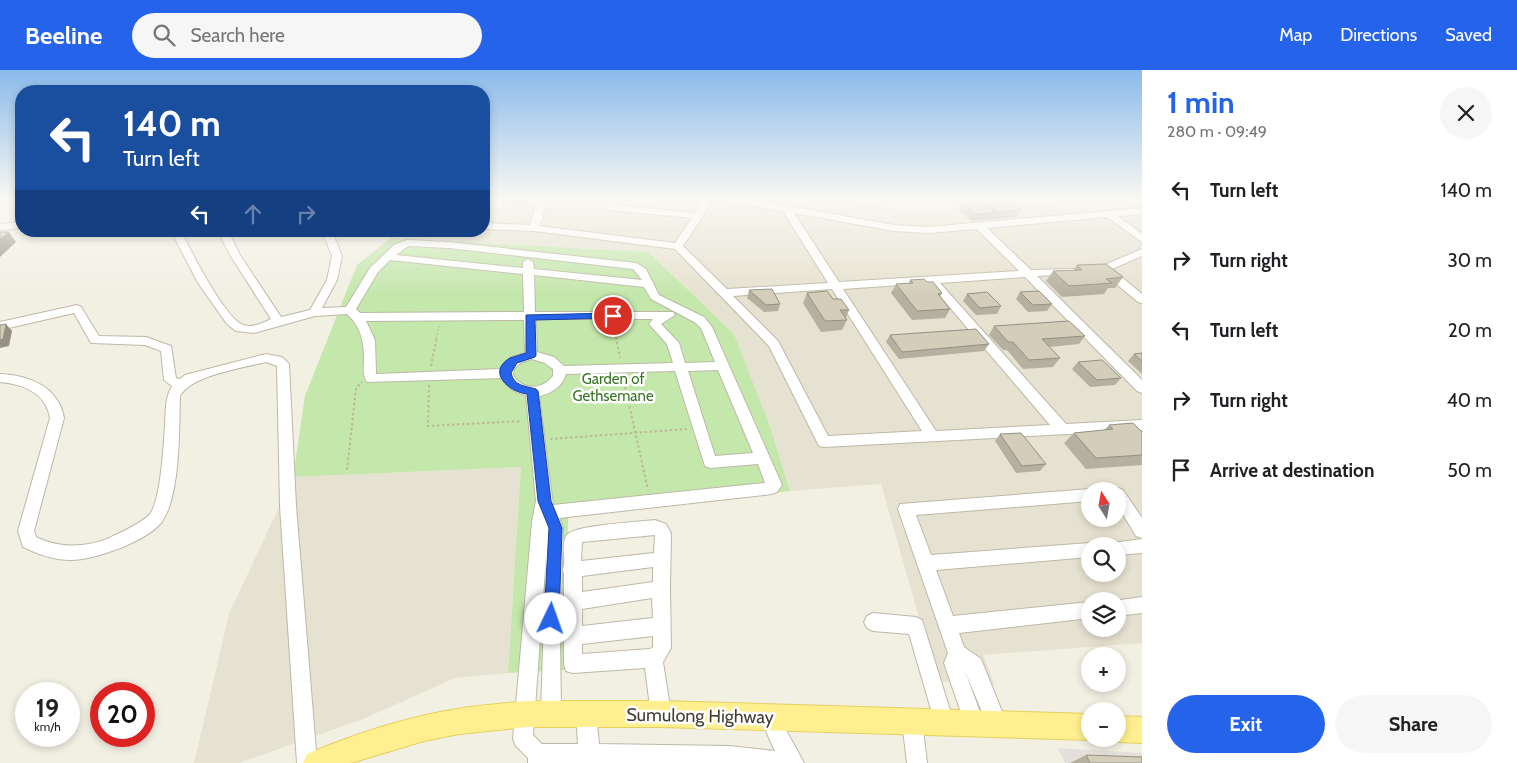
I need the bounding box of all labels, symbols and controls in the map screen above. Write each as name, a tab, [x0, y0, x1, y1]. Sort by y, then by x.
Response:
search box	[132, 13, 482, 58]
text: Beeline	[25, 21, 102, 50]
icon: search	[150, 21, 178, 49]
text: Search here	[190, 24, 285, 47]
text: Map	[1279, 24, 1312, 46]
text: Directions	[1340, 24, 1417, 46]
text: Saved	[1445, 24, 1492, 46]
text: 1 min	[1167, 84, 1235, 121]
button: close	[1440, 87, 1492, 139]
text: 140 m	[123, 102, 221, 145]
icon: left	[40, 105, 105, 170]
text: 280 m · 09:49	[1167, 122, 1267, 141]
text: Turn left	[123, 145, 200, 172]
icon: left	[1167, 176, 1195, 204]
text: Turn left	[1210, 179, 1278, 202]
text: 140 m	[1441, 179, 1492, 202]
icon: left	[186, 200, 214, 228]
icon: ahead	[239, 200, 267, 228]
icon: right	[292, 200, 320, 228]
icon: right	[1167, 246, 1195, 274]
text: Turn right	[1210, 249, 1288, 272]
text: 30 m	[1448, 249, 1492, 272]
pin	[592, 295, 634, 337]
icon: arrive	[599, 302, 627, 330]
icon: left	[1167, 316, 1195, 344]
text: Turn left	[1210, 319, 1278, 342]
text: 20 m	[1448, 319, 1492, 342]
park label: Garden of Gethsemane	[572, 370, 654, 405]
icon: right	[1167, 386, 1195, 414]
text: Turn right	[1210, 389, 1288, 412]
text: 40 m	[1447, 389, 1492, 412]
icon: arrive	[1167, 456, 1195, 484]
text: Arrive at destination	[1210, 459, 1374, 482]
text: 50 m	[1448, 459, 1492, 482]
north arrow	[1081, 482, 1126, 528]
map controls	[1081, 482, 1126, 747]
button: search	[1081, 537, 1126, 582]
position arrow	[524, 592, 576, 644]
button: layers	[1081, 592, 1126, 637]
button: +	[1081, 647, 1126, 692]
speed limit sign: 20	[90, 682, 155, 747]
text: 19	[36, 693, 59, 723]
button: Exit	[1167, 695, 1325, 753]
button: Share	[1335, 695, 1492, 753]
button: −	[1081, 702, 1126, 747]
street label: Sumulong Highway	[626, 704, 774, 728]
text: km/h	[34, 719, 61, 734]

